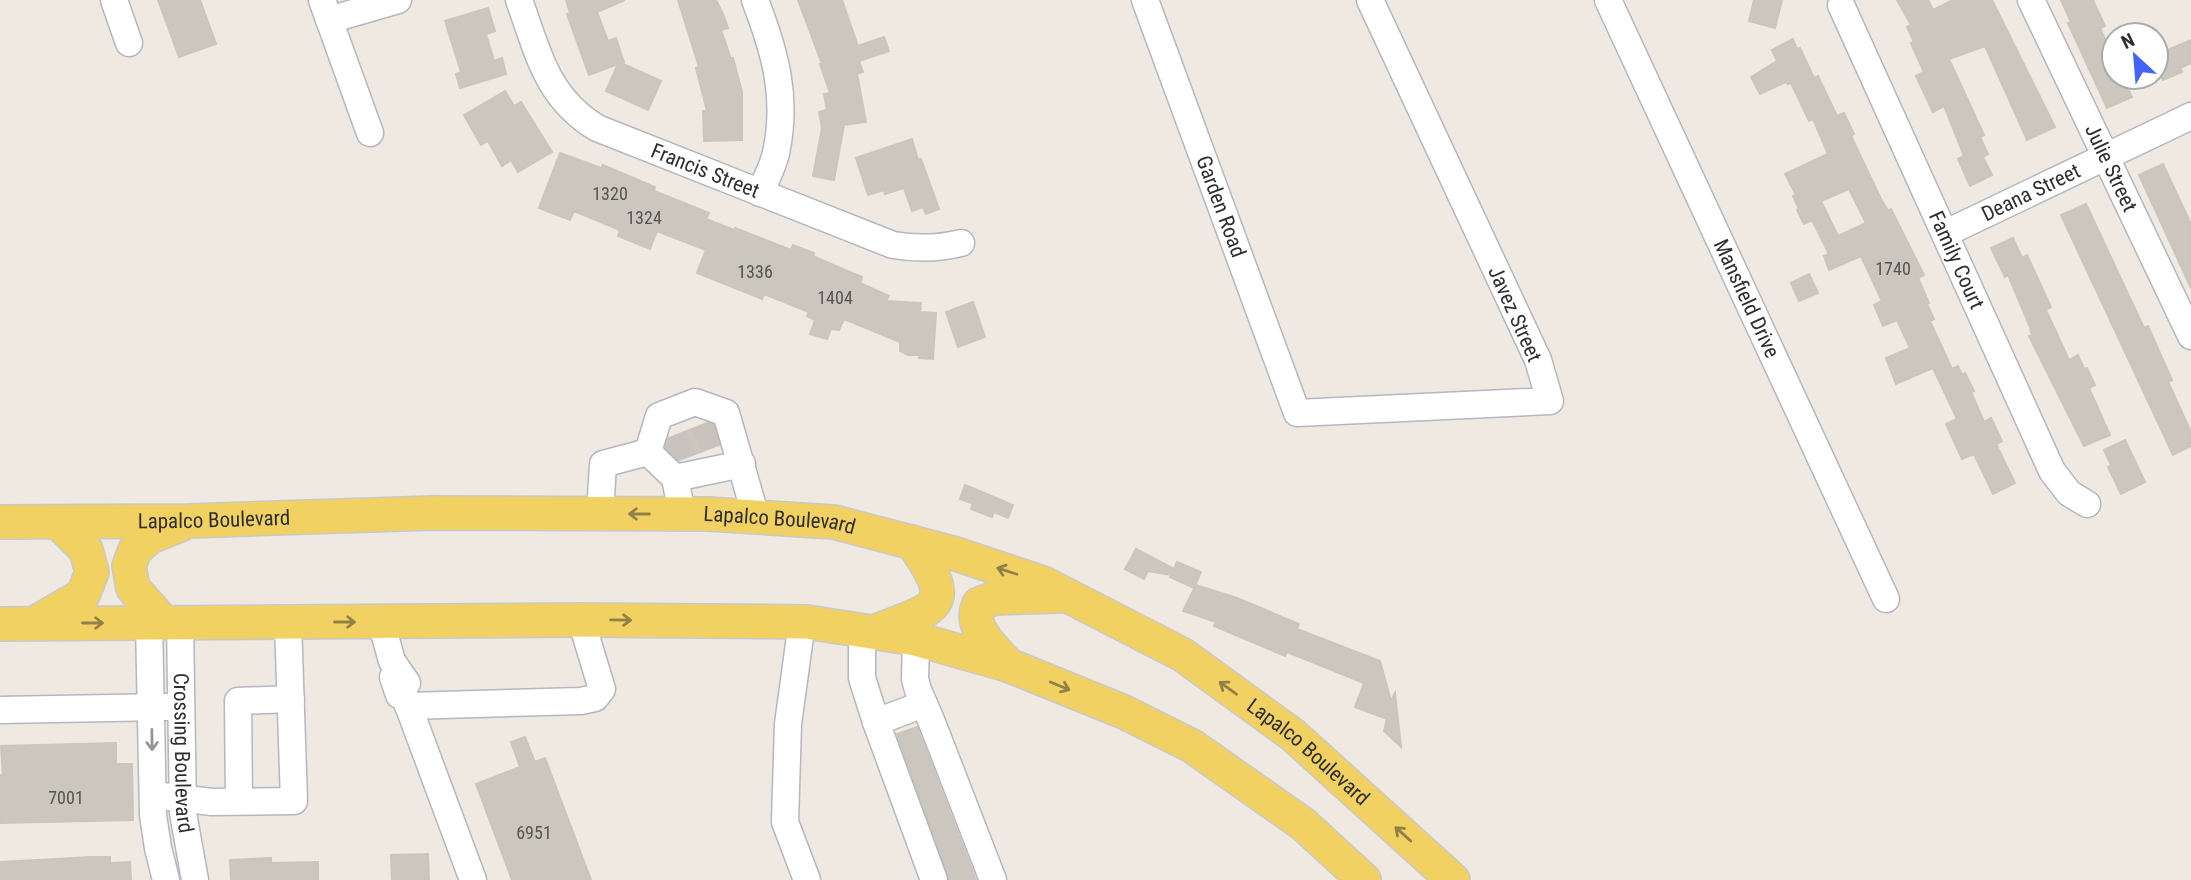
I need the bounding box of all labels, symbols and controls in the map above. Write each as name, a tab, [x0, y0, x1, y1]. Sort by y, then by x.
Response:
north arrow	[2100, 21, 2170, 91]
text: N	[2117, 28, 2138, 54]
street label: Julie Street	[2080, 120, 2142, 215]
street label: Francis Street	[648, 139, 763, 203]
street label: Garden Road	[1191, 153, 1251, 260]
street label: Deana Street	[1978, 159, 2084, 226]
house number: 1320	[592, 183, 628, 204]
house number: 1324	[626, 207, 662, 228]
street label: Family Court	[1924, 207, 1989, 313]
street label: Mansfield Drive	[1709, 235, 1784, 362]
house number: 1740	[1875, 258, 1911, 279]
house number: 1336	[737, 261, 773, 282]
street label: Javez Street	[1483, 263, 1547, 365]
house number: 1404	[817, 287, 853, 308]
street label: Lapalco Boulevard	[703, 502, 858, 539]
street label: Lapalco Boulevard	[138, 506, 291, 533]
one-way arrow	[628, 507, 651, 521]
one-way arrow	[996, 563, 1018, 576]
one-way arrow	[609, 613, 632, 627]
one-way arrow	[333, 615, 356, 629]
one-way arrow	[81, 617, 104, 630]
street label: Crossing Boulevard	[169, 673, 198, 835]
one-way arrow	[1049, 681, 1071, 694]
one-way arrow	[1219, 681, 1238, 696]
street label: Lapalco Boulevard	[1242, 694, 1374, 810]
one-way arrow	[145, 729, 158, 752]
house number: 7001	[48, 787, 84, 808]
house number: 6951	[516, 822, 552, 843]
one-way arrow	[1394, 826, 1412, 842]

